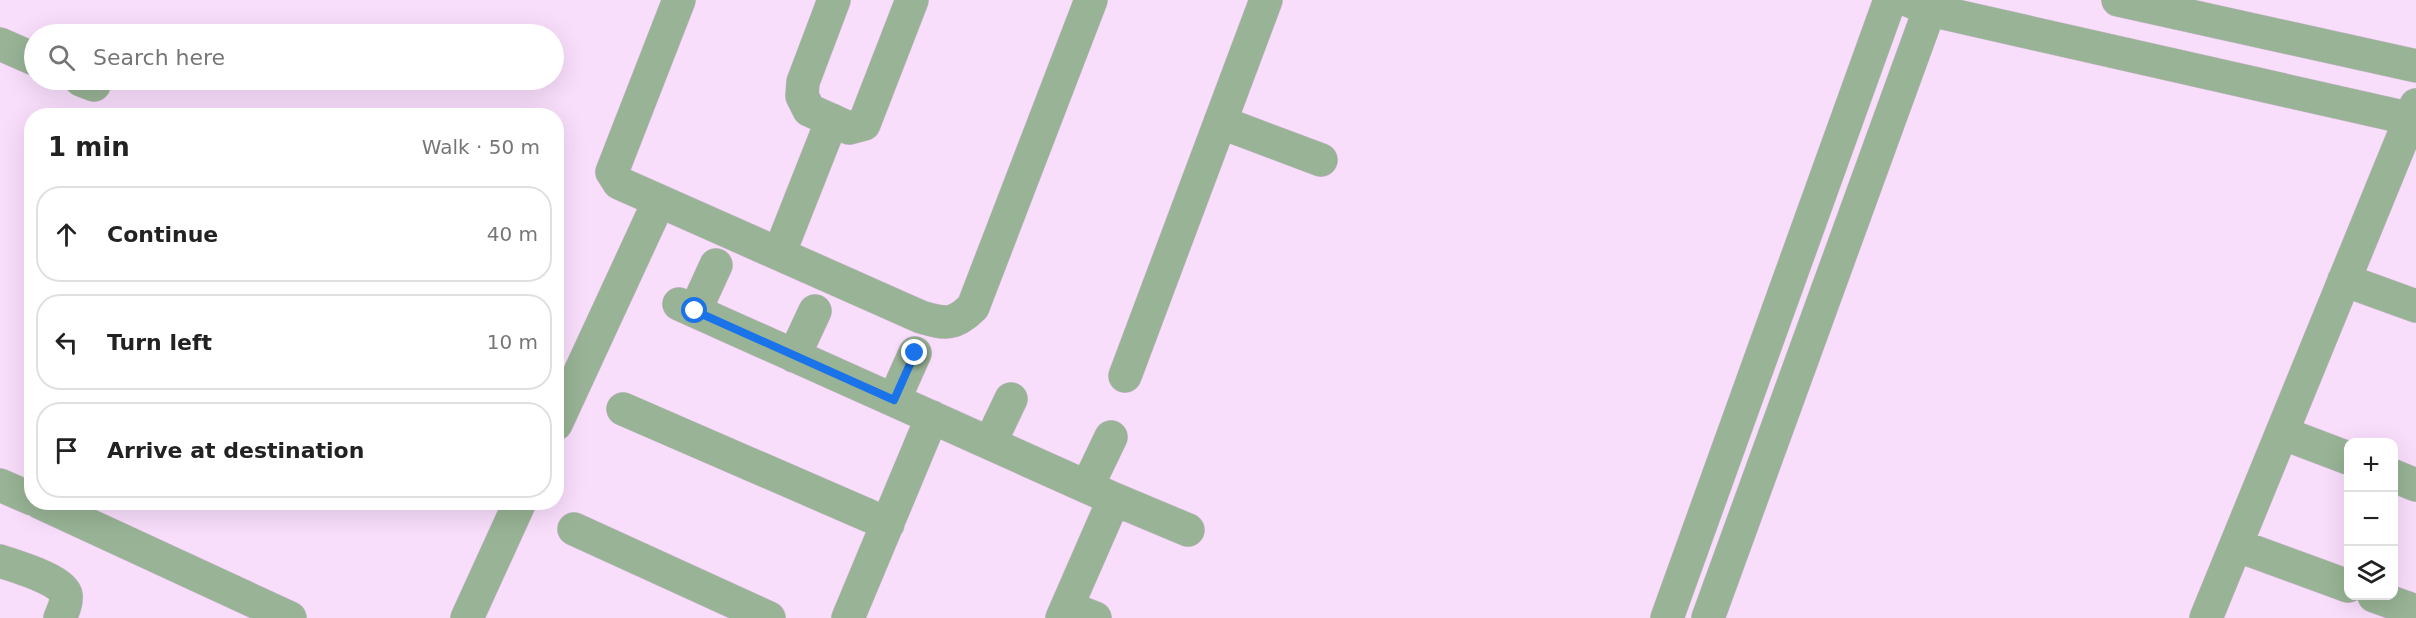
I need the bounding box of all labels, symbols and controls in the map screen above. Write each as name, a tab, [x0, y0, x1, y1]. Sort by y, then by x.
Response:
search box	[24, 24, 564, 90]
icon: search	[45, 41, 78, 74]
text: Search here	[93, 45, 225, 70]
text: 1 min	[48, 132, 130, 162]
text: Walk · 50 m	[422, 135, 540, 159]
icon: ahead	[50, 218, 83, 251]
text: Continue	[107, 222, 218, 247]
text: 40 m	[487, 222, 538, 246]
route start	[681, 297, 707, 323]
icon: left	[50, 326, 83, 359]
text: Turn left	[107, 330, 212, 355]
text: 10 m	[487, 330, 538, 354]
route end	[901, 339, 927, 365]
icon: arrive	[50, 434, 83, 467]
text: Arrive at destination	[107, 438, 364, 463]
map controls	[2344, 438, 2398, 600]
button: +	[2344, 438, 2398, 492]
button: −	[2344, 492, 2398, 546]
button: layers	[2344, 546, 2398, 600]

